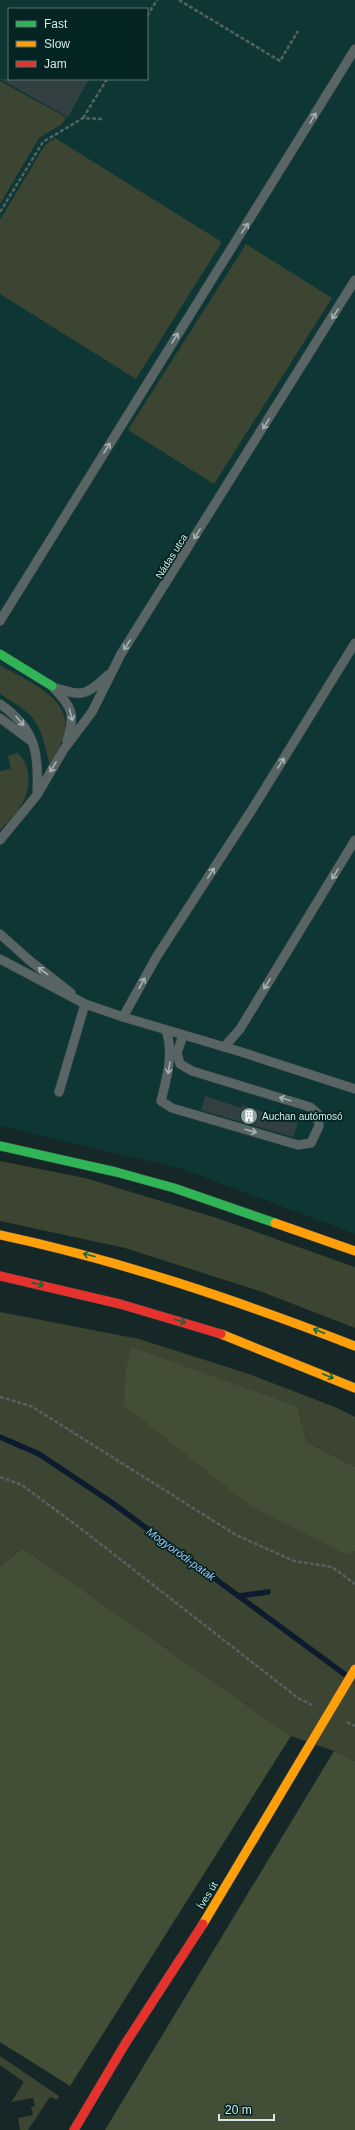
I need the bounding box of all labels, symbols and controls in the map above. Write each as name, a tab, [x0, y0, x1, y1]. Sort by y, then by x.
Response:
legend	[8, 8, 148, 80]
text: Fast	[44, 17, 68, 31]
text: Slow	[44, 37, 70, 51]
text: Jam	[44, 57, 67, 71]
one-way arrow	[310, 112, 318, 124]
one-way arrow	[241, 223, 249, 234]
one-way arrow	[330, 308, 339, 319]
one-way arrow	[172, 332, 180, 344]
one-way arrow	[262, 418, 270, 429]
one-way arrow	[102, 443, 111, 454]
one-way arrow	[193, 528, 201, 540]
street label: Nádas utca	[153, 532, 190, 581]
one-way arrow	[123, 639, 131, 650]
one-way arrow	[68, 708, 75, 721]
one-way arrow	[15, 716, 24, 727]
one-way arrow	[277, 757, 285, 769]
one-way arrow	[49, 761, 57, 773]
one-way arrow	[207, 868, 215, 879]
one-way arrow	[330, 868, 338, 880]
one-way arrow	[38, 967, 49, 975]
one-way arrow	[138, 977, 146, 989]
one-way arrow	[262, 978, 270, 990]
one-way arrow	[165, 1061, 173, 1074]
one-way arrow	[278, 1095, 291, 1102]
building icon: Auchan autómosó	[239, 1106, 259, 1126]
place label: Auchan autómosó	[262, 1111, 343, 1122]
one-way arrow	[245, 1128, 258, 1135]
one-way arrow	[83, 1250, 96, 1258]
one-way arrow	[31, 1280, 44, 1288]
one-way arrow	[173, 1318, 186, 1325]
one-way arrow	[313, 1327, 325, 1335]
one-way arrow	[321, 1373, 333, 1380]
water label: Mogyoródi-patak	[144, 1525, 218, 1583]
street label: Íves út	[194, 1879, 220, 1911]
scale bar	[219, 2096, 274, 2122]
text: 20 m	[225, 2103, 252, 2117]

